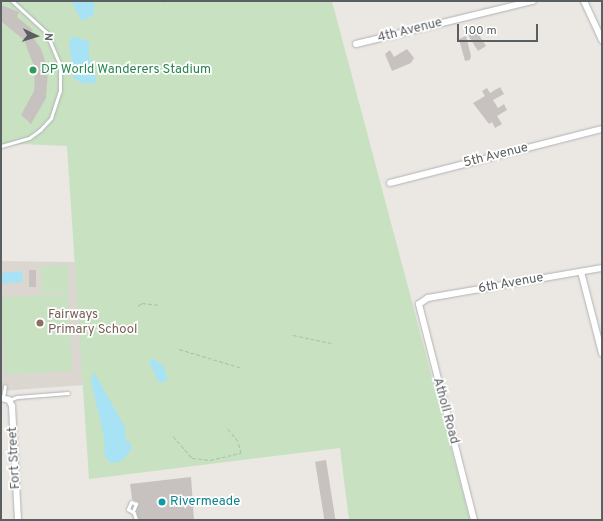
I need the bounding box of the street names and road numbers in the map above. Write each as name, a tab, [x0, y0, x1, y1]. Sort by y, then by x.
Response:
street label: 4th Avenue	[376, 15, 444, 47]
street label: 5th Avenue	[462, 140, 530, 172]
street label: 6th Avenue	[477, 271, 545, 297]
street label: Atholl Road	[429, 376, 461, 446]
street label: Fort Street	[6, 426, 24, 490]

